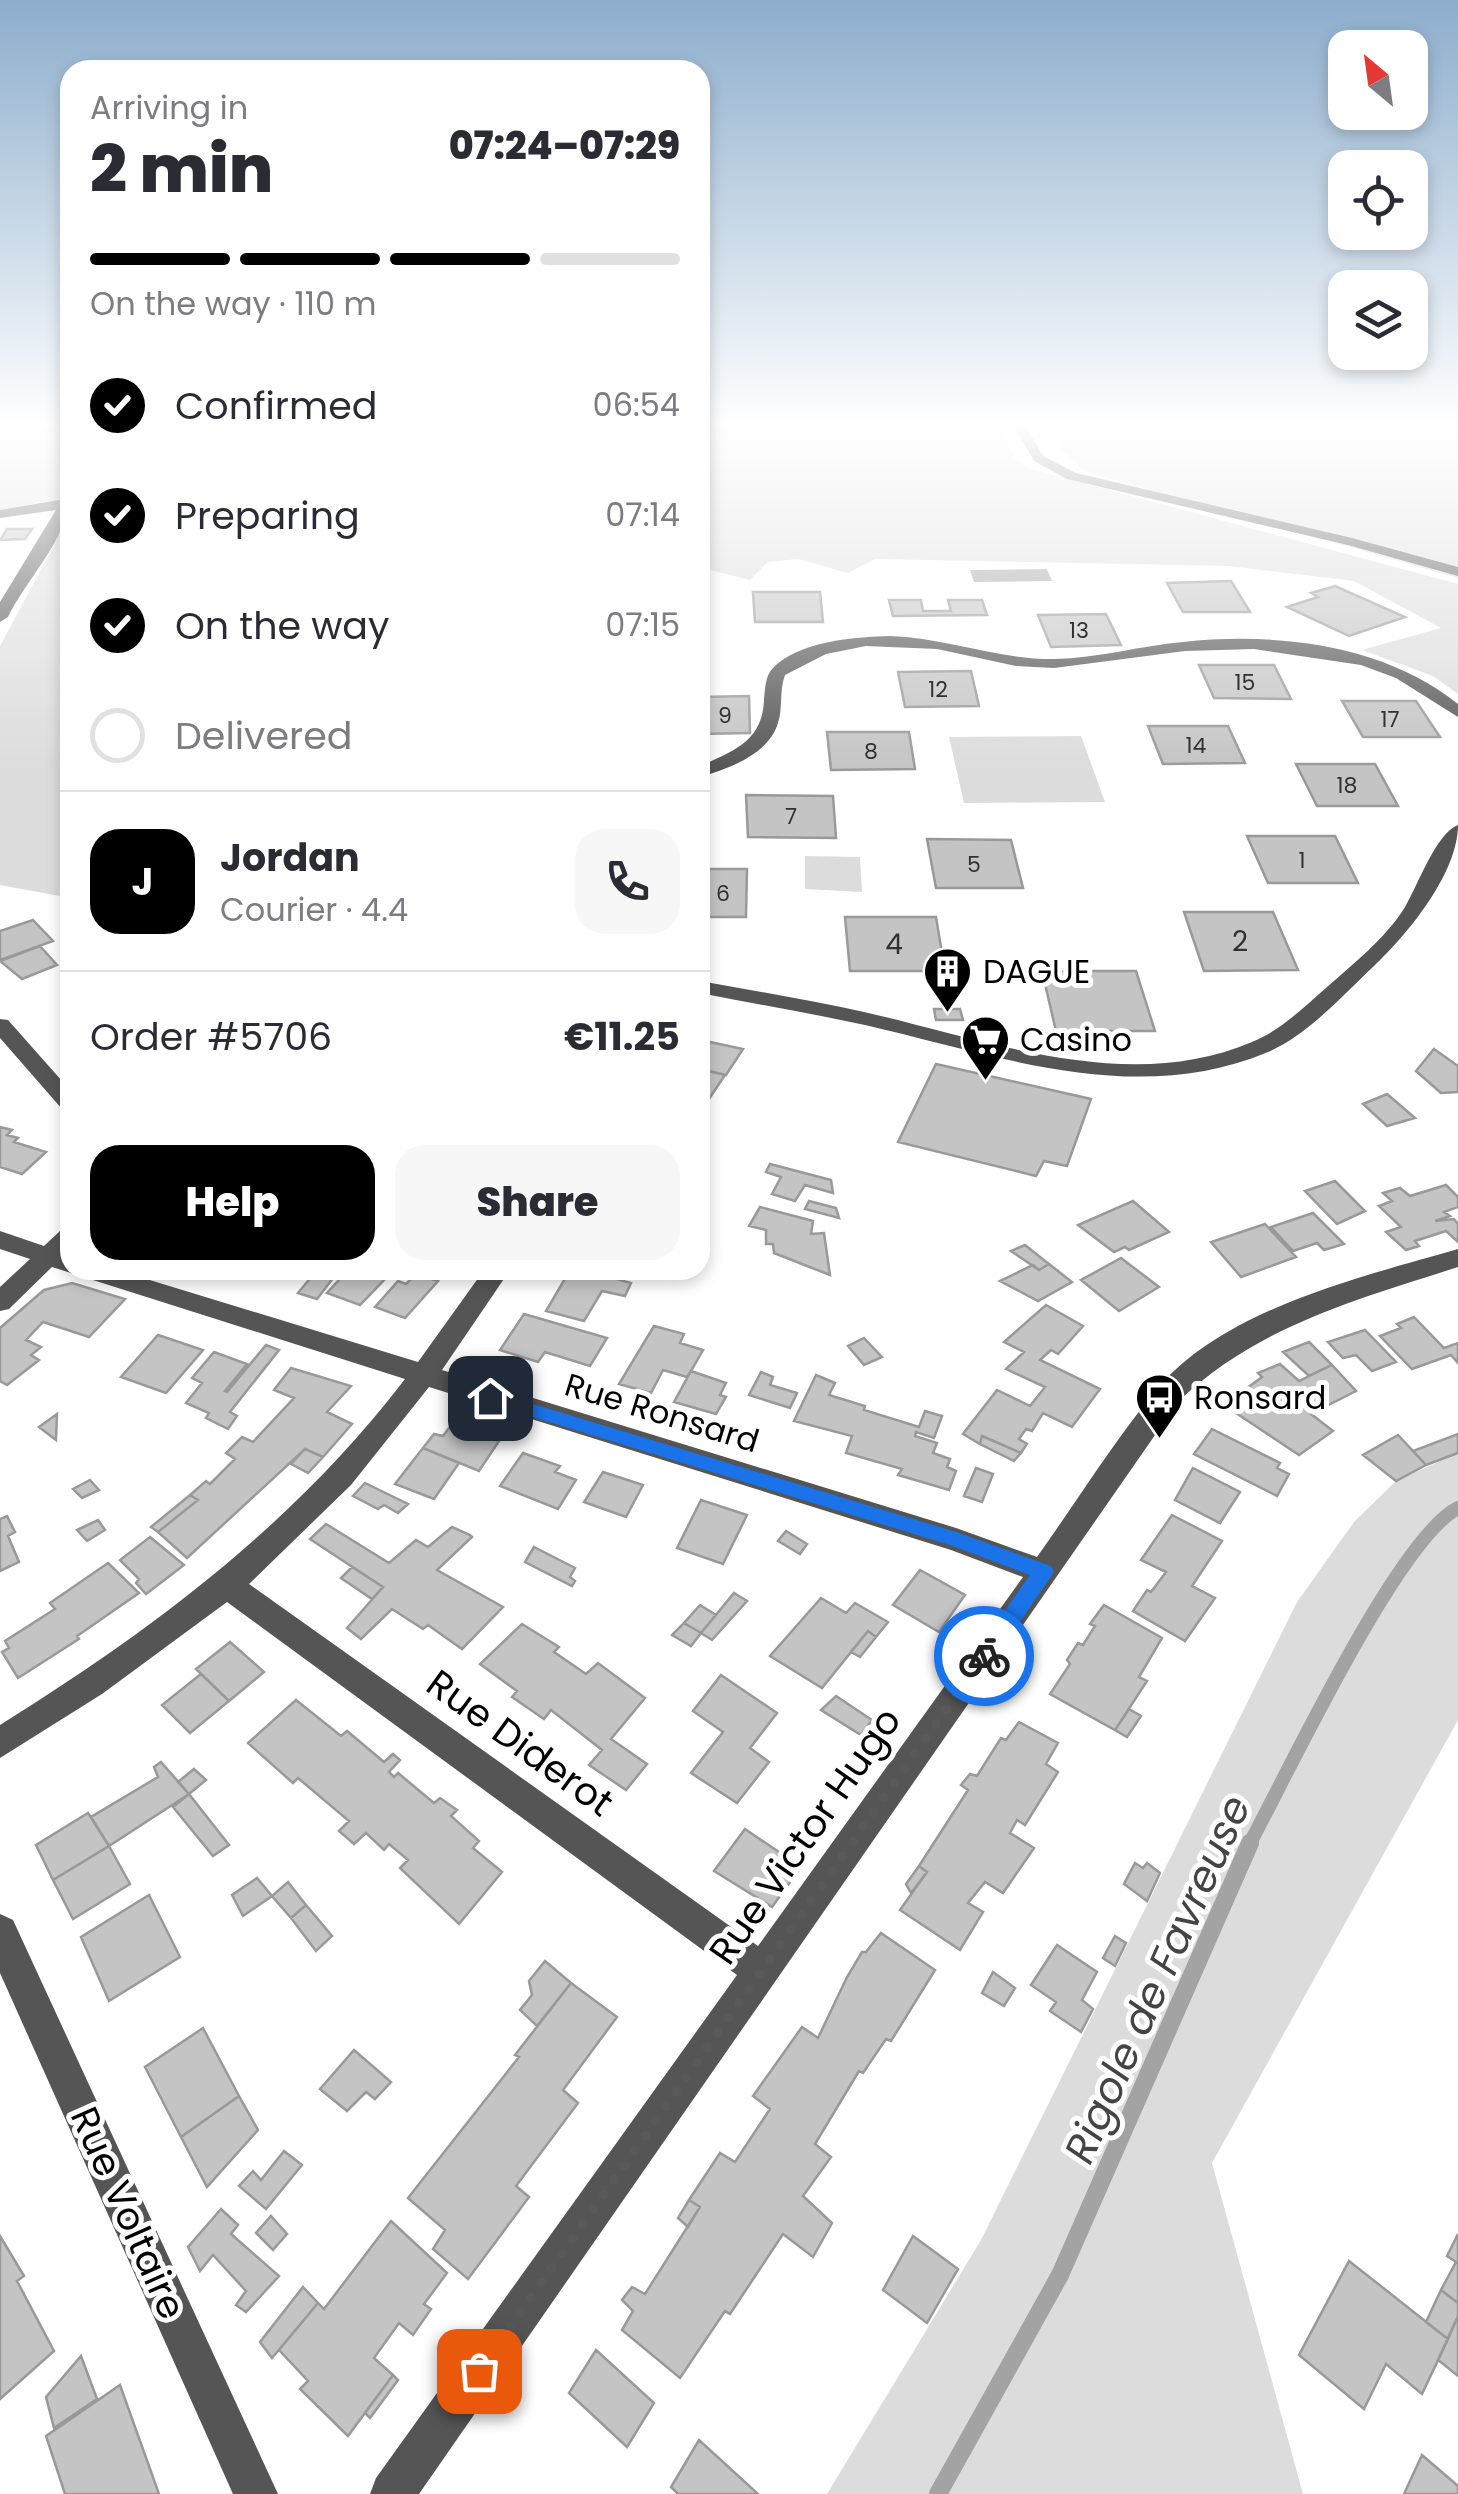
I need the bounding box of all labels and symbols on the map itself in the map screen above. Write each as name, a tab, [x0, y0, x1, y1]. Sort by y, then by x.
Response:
north arrow	[1328, 30, 1428, 130]
house number: 13	[1069, 615, 1089, 646]
house number: 15	[1235, 667, 1255, 698]
house number: 12	[928, 674, 948, 705]
house number: 9	[718, 700, 732, 731]
house number: 17	[1380, 704, 1400, 735]
house number: 14	[1186, 730, 1207, 761]
house number: 8	[864, 736, 878, 767]
house number: 18	[1337, 770, 1357, 801]
house number: 7	[785, 801, 797, 832]
house number: 1	[1298, 845, 1306, 876]
house number: 5	[967, 849, 981, 880]
house number: 6	[716, 878, 730, 909]
house number: 2	[1232, 922, 1248, 961]
house number: 4	[885, 925, 903, 964]
building icon: DAGUE	[922, 946, 974, 1014]
place label: DAGUE	[983, 949, 1090, 994]
supermarket icon: Casino	[959, 1014, 1011, 1082]
place label: Casino	[1020, 1017, 1132, 1062]
pin	[448, 1356, 533, 1441]
street label: Rue Ronsard	[560, 1362, 765, 1463]
bus stop icon: Ronsard	[1133, 1372, 1185, 1440]
place label: Ronsard	[1194, 1375, 1326, 1420]
courier	[934, 1606, 1034, 1706]
street label: Rue Diderot	[416, 1657, 624, 1828]
street label: Rue Victor Hugo	[696, 1697, 913, 1975]
water label: Rigole de Favreuse	[1050, 1786, 1265, 2172]
street label: Rue Voltaire	[58, 2098, 199, 2327]
pin	[437, 2329, 522, 2414]

